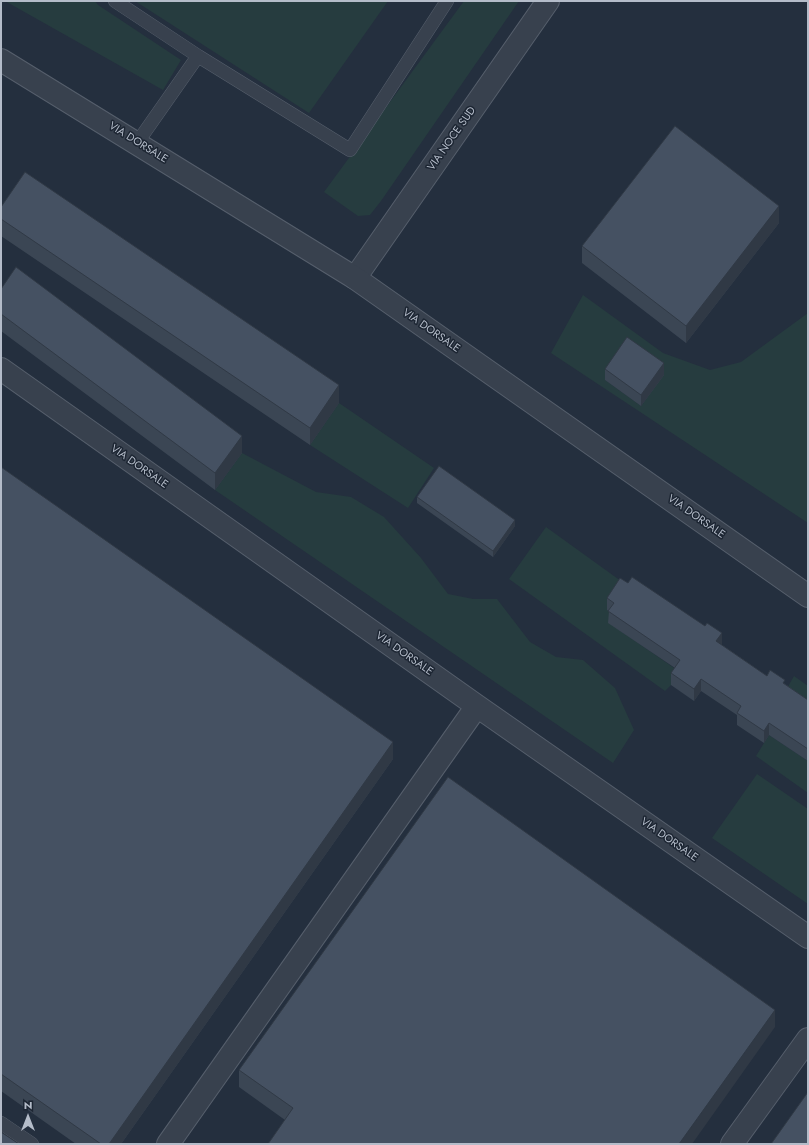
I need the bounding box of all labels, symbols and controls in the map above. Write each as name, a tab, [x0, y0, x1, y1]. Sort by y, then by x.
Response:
street label: VIA NOCE SUD	[425, 104, 479, 174]
street label: VIA DORSALE	[106, 120, 170, 166]
street label: VIA DORSALE	[400, 306, 462, 356]
street label: VIA DORSALE	[108, 442, 170, 492]
street label: VIA DORSALE	[665, 492, 727, 542]
street label: VIA DORSALE	[373, 629, 435, 679]
street label: VIA DORSALE	[638, 815, 700, 865]
north arrow	[8, 1097, 48, 1137]
text: N	[24, 1097, 32, 1113]

